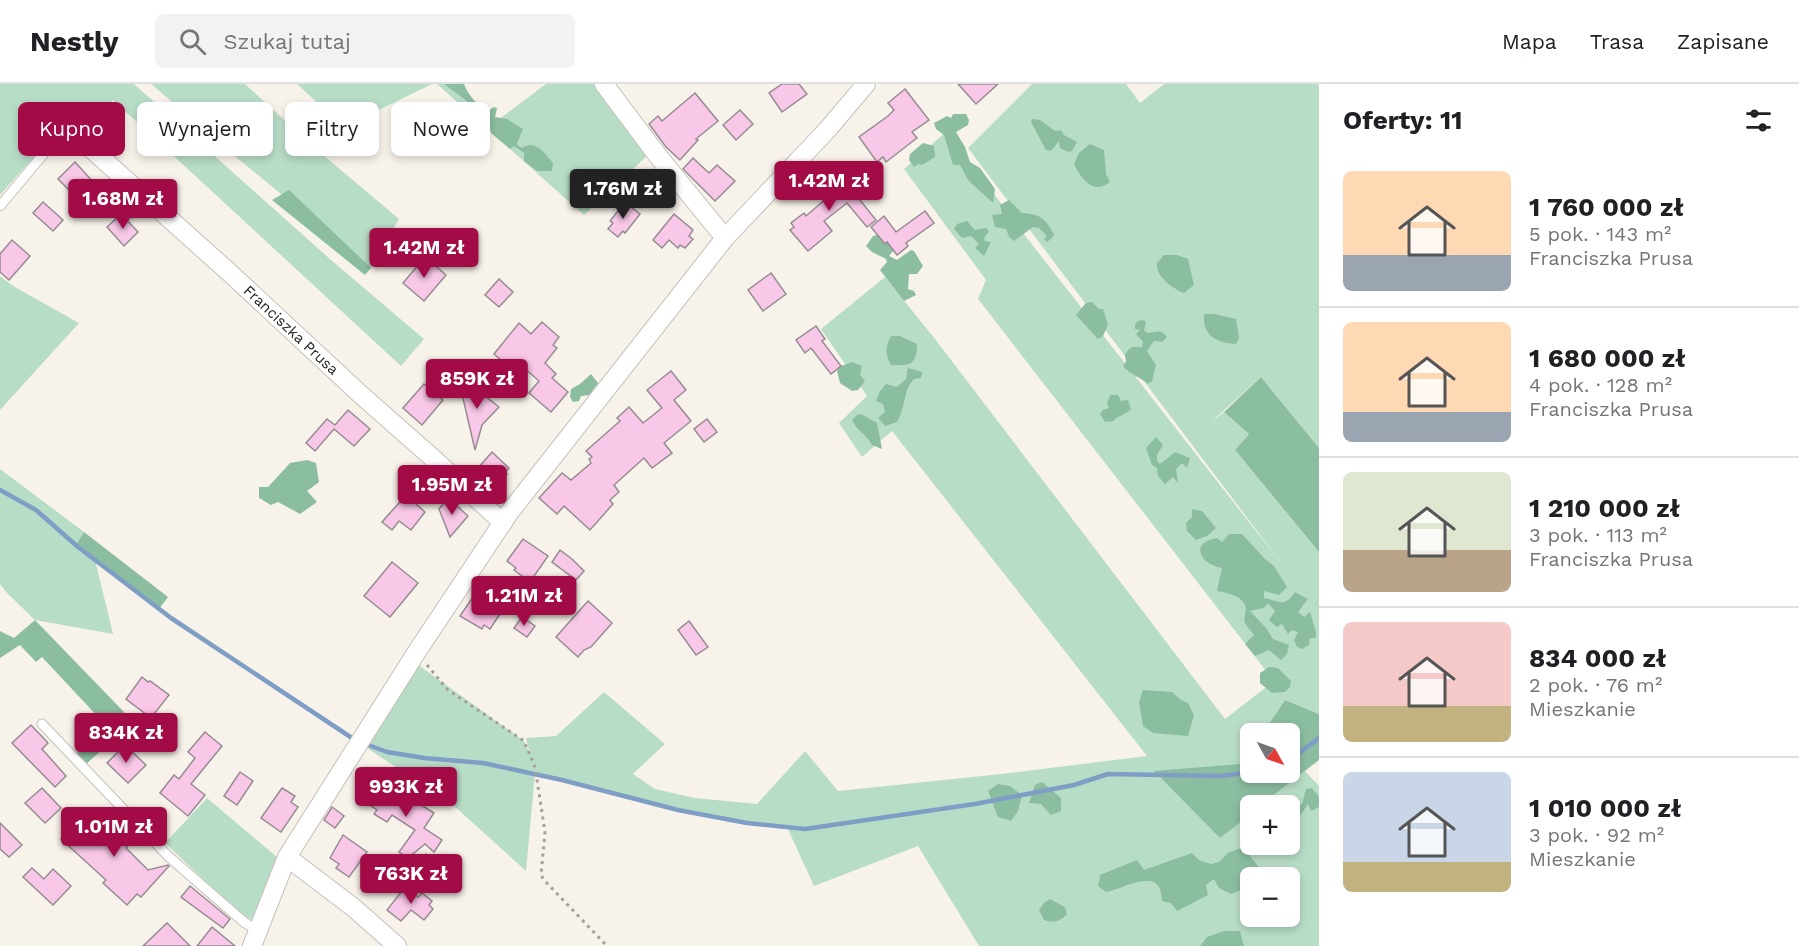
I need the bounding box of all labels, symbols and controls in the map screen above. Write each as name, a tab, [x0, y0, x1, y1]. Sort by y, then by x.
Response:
search box	[155, 14, 575, 68]
text: Nestly	[30, 25, 119, 58]
icon: search	[176, 25, 209, 58]
text: Szukaj tutaj	[224, 29, 351, 54]
text: Mapa	[1502, 29, 1557, 54]
text: Trasa	[1590, 29, 1644, 54]
text: Zapisane	[1677, 29, 1769, 54]
chip: Kupno	[18, 102, 125, 156]
chip: Wynajem	[137, 102, 273, 156]
chip: Filtry	[285, 102, 379, 156]
chip: Nowe	[391, 102, 490, 156]
icon: filters	[1742, 104, 1775, 137]
text: Oferty: 11	[1343, 105, 1463, 135]
pin: 1.42M zł	[767, 161, 891, 212]
text: 1.42M zł	[788, 168, 870, 192]
pin: 1.76M zł	[561, 169, 685, 220]
text: 1.76M zł	[584, 176, 662, 200]
pin: 1.68M zł	[61, 179, 185, 230]
text: 1.68M zł	[82, 186, 164, 210]
text: 1 760 000 zł	[1529, 192, 1684, 222]
icon: home	[1391, 195, 1463, 267]
text: 5 pok. · 143 m²	[1529, 222, 1671, 246]
pin: 1.42M zł	[362, 228, 486, 279]
text: 1.42M zł	[383, 235, 465, 259]
text: Franciszka Prusa	[1529, 246, 1693, 270]
street label: Franciszka Prusa	[240, 281, 343, 379]
text: 1 680 000 zł	[1529, 343, 1686, 373]
icon: home	[1391, 346, 1463, 418]
pin: 859K zł	[422, 359, 532, 410]
text: 859K zł	[440, 366, 514, 390]
text: 4 pok. · 128 m²	[1529, 373, 1672, 397]
text: Franciszka Prusa	[1529, 397, 1693, 421]
pin: 1.95M zł	[390, 465, 514, 516]
text: 1.95M zł	[412, 472, 492, 496]
text: 1 210 000 zł	[1529, 493, 1680, 523]
icon: home	[1391, 496, 1463, 568]
text: 3 pok. · 113 m²	[1529, 523, 1667, 547]
text: Franciszka Prusa	[1529, 547, 1693, 571]
pin: 1.21M zł	[462, 576, 586, 627]
text: 1.21M zł	[485, 583, 563, 607]
text: 834 000 zł	[1529, 643, 1666, 673]
icon: home	[1391, 646, 1463, 718]
text: 2 pok. · 76 m²	[1529, 673, 1662, 697]
text: Mieszkanie	[1529, 697, 1636, 721]
pin: 834K zł	[71, 713, 181, 764]
text: 834K zł	[89, 720, 163, 744]
north arrow	[1240, 723, 1300, 783]
map controls	[1240, 723, 1300, 927]
pin: 993K zł	[351, 767, 461, 818]
text: 993K zł	[369, 774, 443, 798]
text: 1 010 000 zł	[1529, 793, 1681, 823]
button: +	[1240, 795, 1300, 855]
icon: home	[1391, 796, 1463, 868]
pin: 1.01M zł	[52, 807, 176, 858]
text: 1.01M zł	[75, 814, 153, 838]
text: 3 pok. · 92 m²	[1529, 823, 1664, 847]
text: Mieszkanie	[1529, 847, 1636, 871]
pin: 763K zł	[356, 854, 466, 905]
text: 763K zł	[374, 861, 448, 885]
button: −	[1240, 867, 1300, 927]

